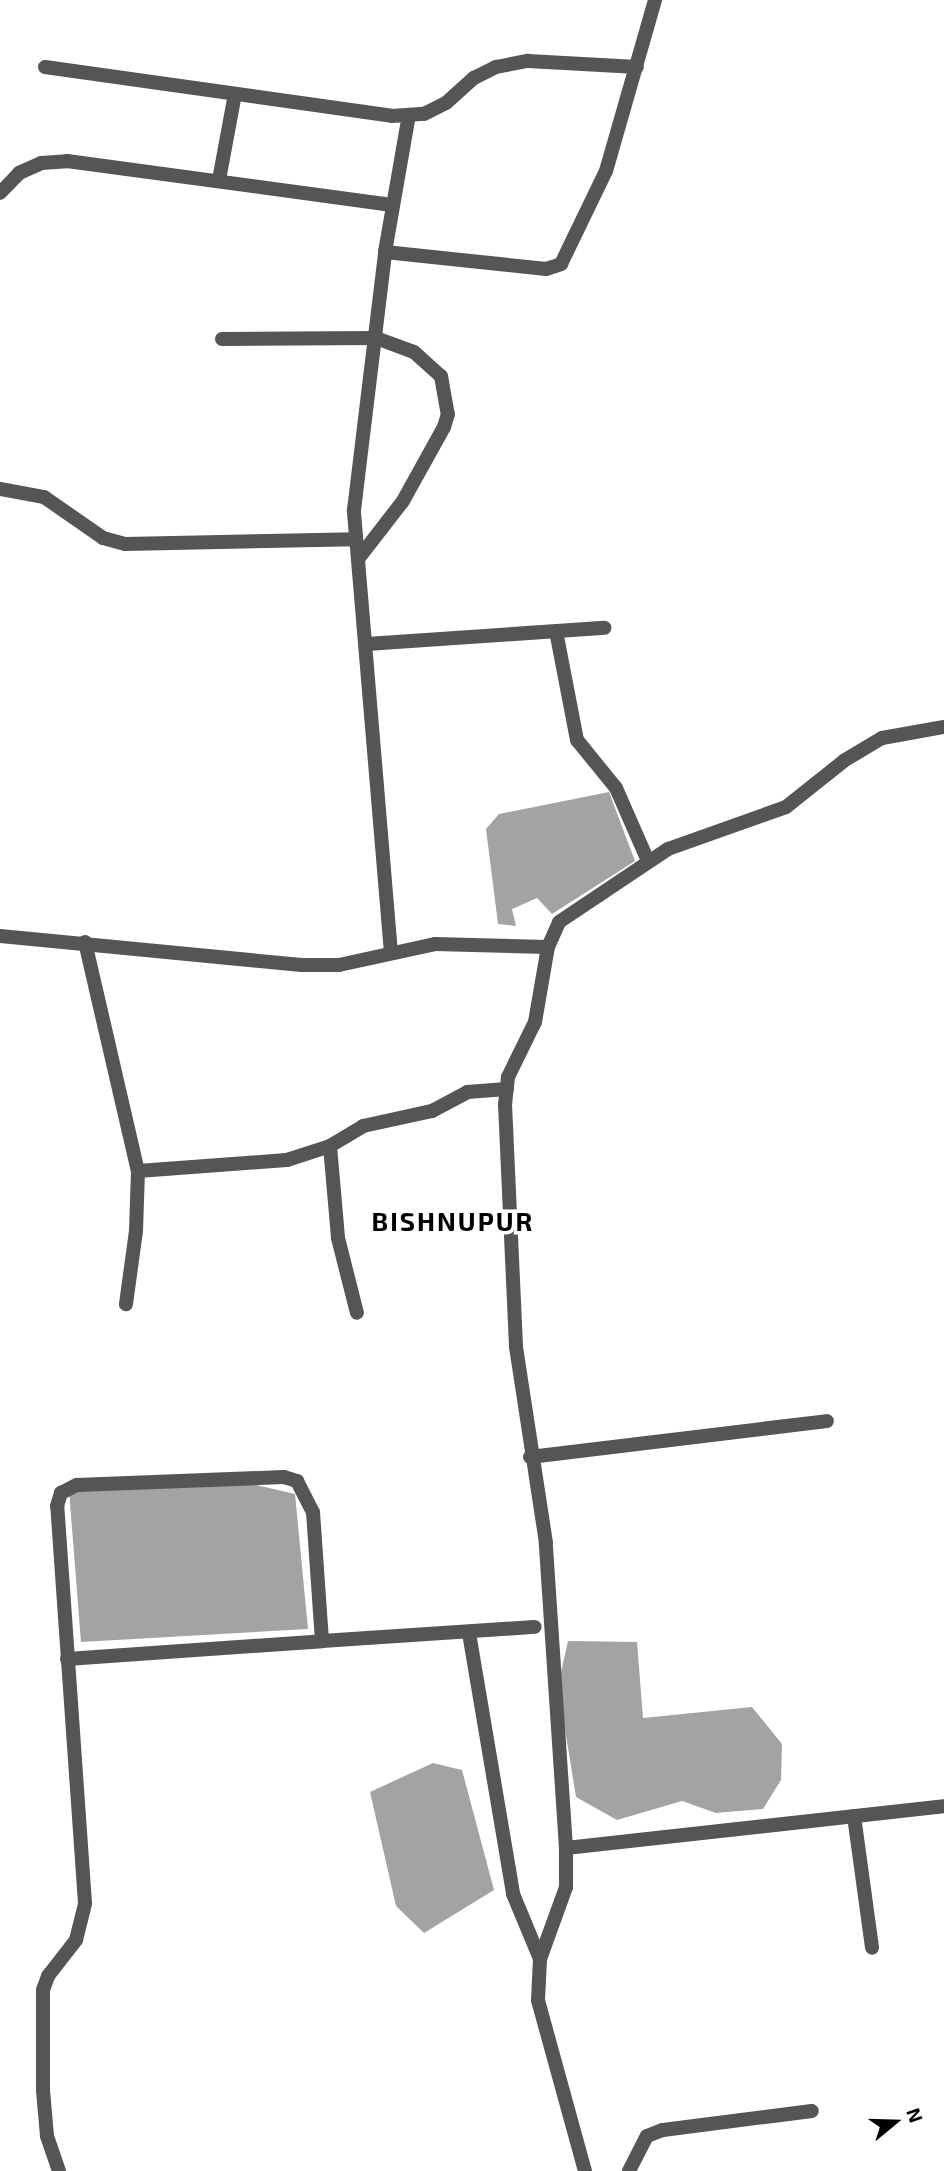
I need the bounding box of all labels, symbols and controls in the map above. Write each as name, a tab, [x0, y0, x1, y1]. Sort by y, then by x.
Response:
district label: BISHNUPUR	[373, 1205, 533, 1237]
north arrow	[860, 2087, 930, 2157]
text: N	[902, 2105, 928, 2125]

